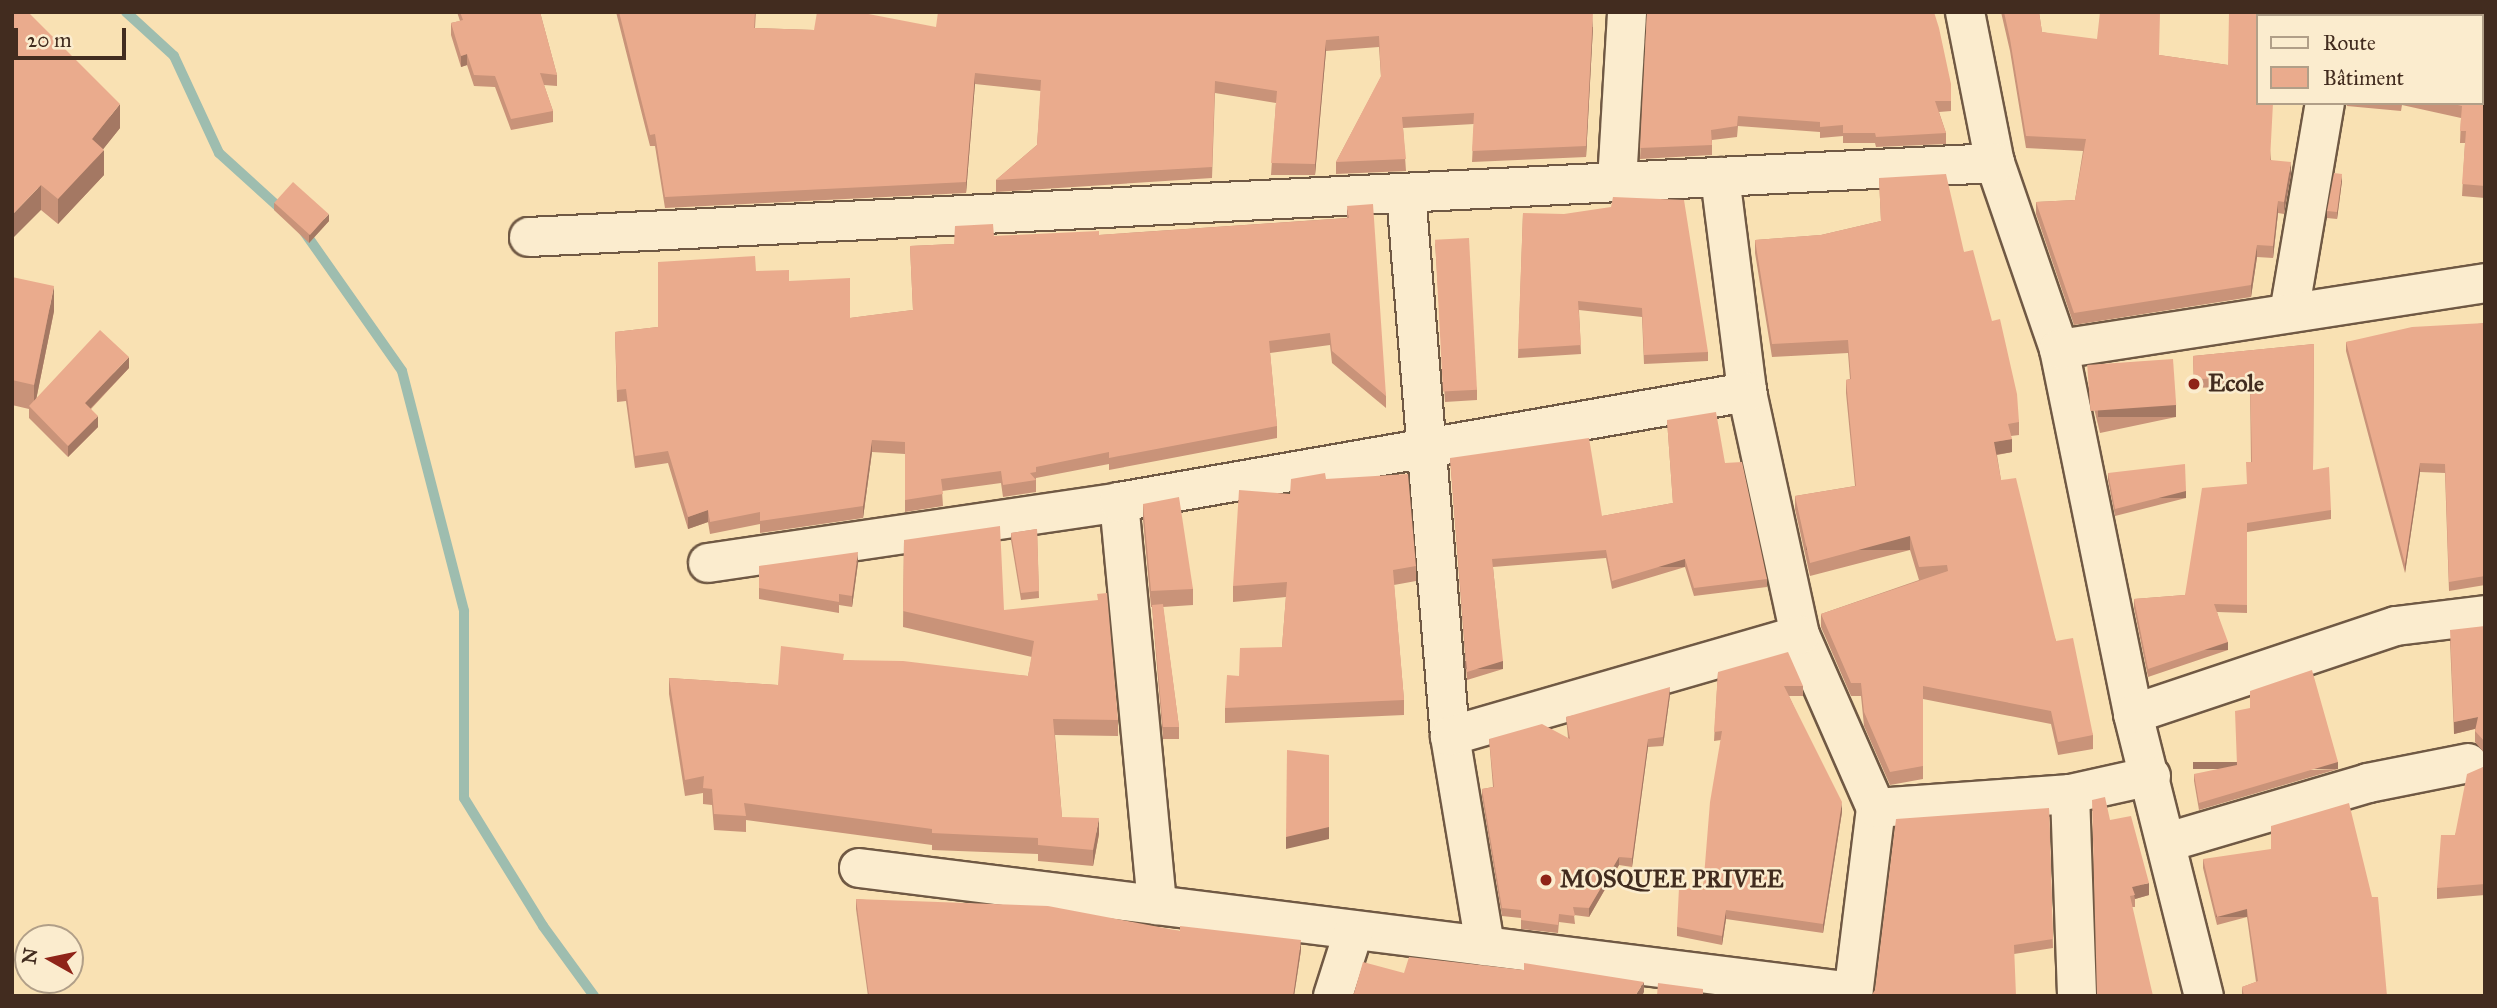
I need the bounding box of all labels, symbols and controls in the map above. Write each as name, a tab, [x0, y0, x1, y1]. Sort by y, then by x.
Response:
scale bar	[18, 14, 130, 58]
legend	[2256, 14, 2483, 105]
text: 20 m	[27, 27, 72, 53]
text: Route	[2323, 30, 2376, 56]
text: Bâtiment	[2323, 65, 2404, 91]
place label: Ecole	[2208, 370, 2264, 398]
marker: Ecole	[2186, 376, 2202, 392]
place label: MOSQUEE PRIVEE	[1560, 866, 1784, 894]
marker: MOSQUEE PRIVEE	[1538, 872, 1554, 888]
north arrow	[14, 924, 84, 994]
text: N	[17, 946, 42, 966]

